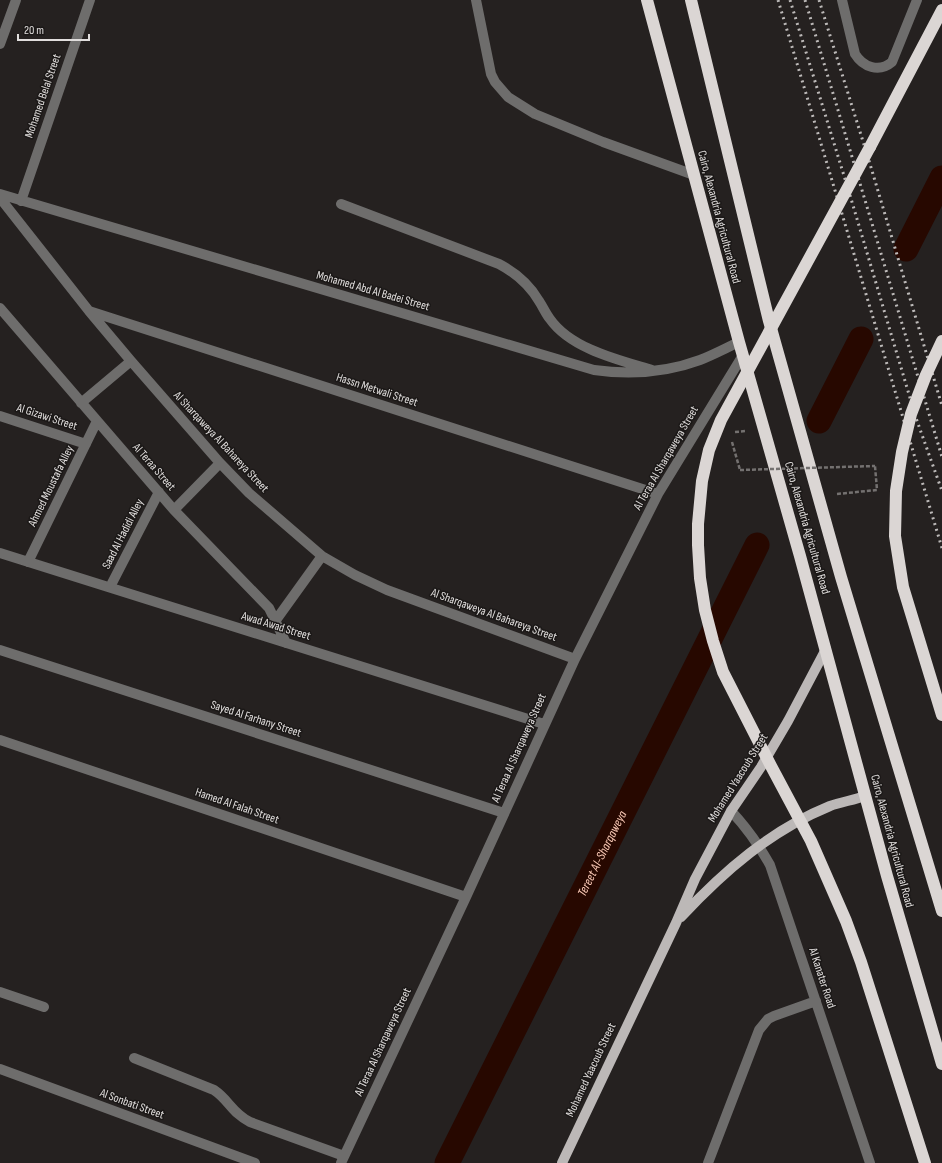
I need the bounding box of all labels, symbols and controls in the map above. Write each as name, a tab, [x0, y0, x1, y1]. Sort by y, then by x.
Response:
scale bar	[18, 16, 89, 42]
text: 20 m	[24, 23, 44, 38]
street label: Mohamed Belal Street	[22, 52, 64, 140]
street label: Cairo, Alexandria Agricultural Road	[694, 149, 744, 285]
street label: Mohamed Abd Al Badei Street	[315, 268, 432, 314]
street label: Hassn Metwali Street	[334, 370, 420, 410]
street label: Al Sharqaweya Al Bahareya Street	[169, 388, 272, 496]
street label: Al Gizawi Street	[14, 400, 79, 434]
street label: Al Teraa Al Sharqaweya Street	[630, 403, 702, 514]
street label: Al Teraa Street	[129, 439, 179, 494]
street label: Ahmed Moustafa Alley	[24, 443, 77, 530]
street label: Cairo, Alexandria Agricultural Road	[781, 460, 833, 596]
street label: Saad Al Hadidi Alley	[99, 496, 147, 572]
street label: Al Sharqaweya Al Bahareya Street	[428, 585, 559, 645]
street label: Awad Awad Street	[239, 608, 313, 644]
street label: Al Teraa Al Sharqaweya Street	[488, 691, 550, 806]
street label: Sayed Al Farhany Street	[209, 697, 304, 741]
street label: Mohamed Yaacoub Street	[705, 730, 772, 825]
street label: Cairo, Alexandria Agricultural Road	[867, 773, 917, 909]
street label: Hamed Al Falah Street	[193, 785, 281, 827]
water label: Tereet Al-Sharqaweya	[574, 807, 631, 899]
street label: Al Kanater Road	[805, 945, 839, 1010]
street label: Al Teraa Al Sharqaweya Street	[351, 985, 415, 1099]
street label: Mohamed Yaacoub Street	[563, 1020, 619, 1119]
street label: Al Sonbati Street	[97, 1085, 167, 1123]

